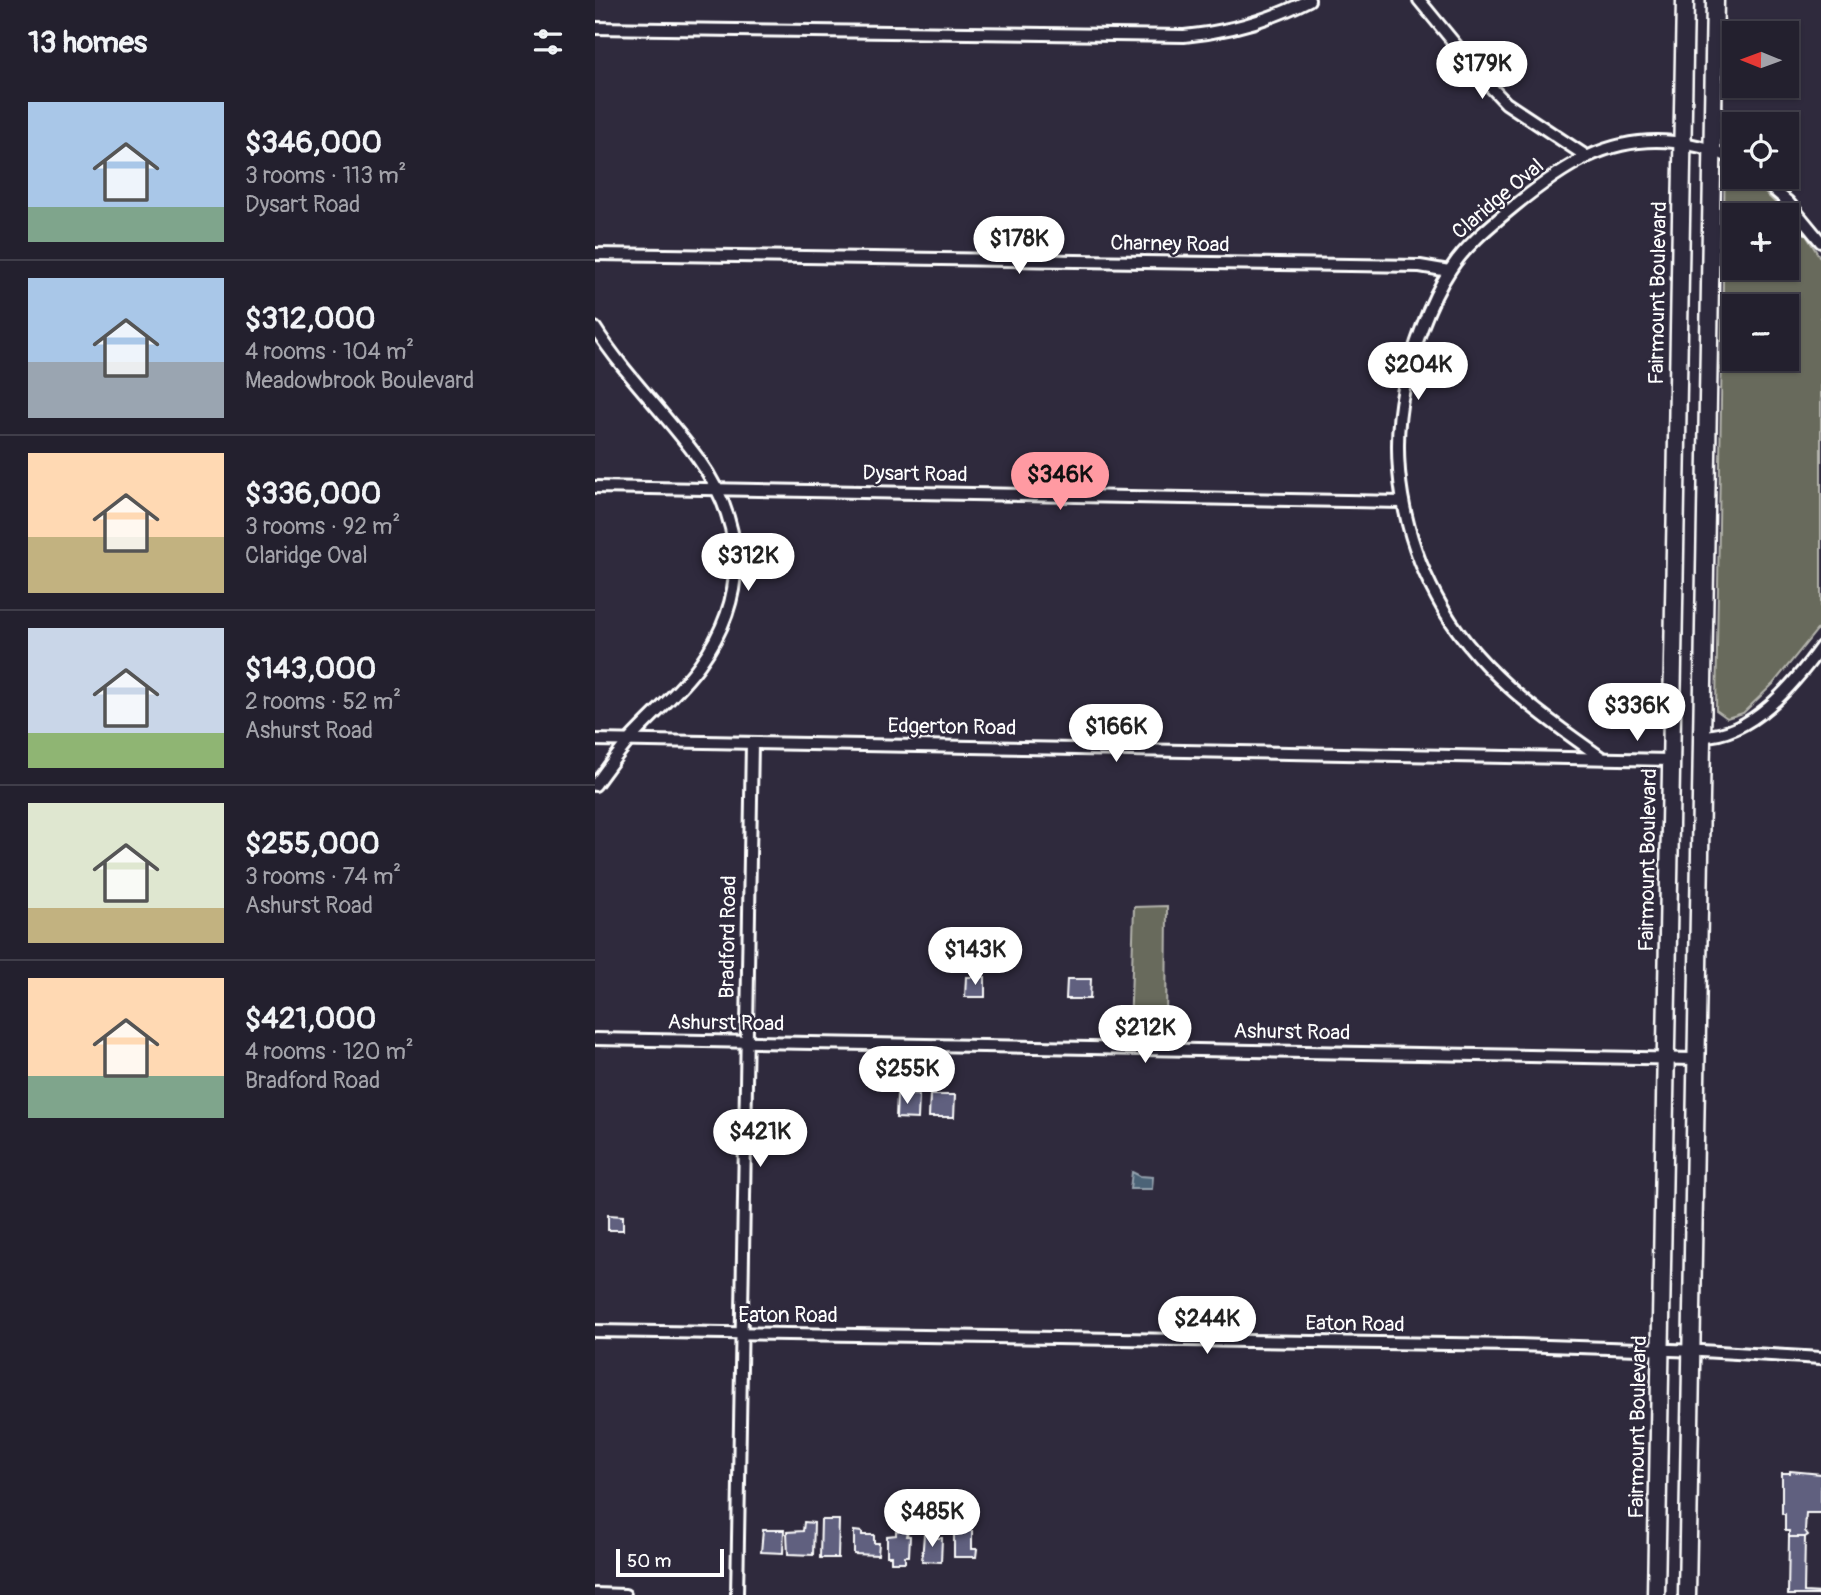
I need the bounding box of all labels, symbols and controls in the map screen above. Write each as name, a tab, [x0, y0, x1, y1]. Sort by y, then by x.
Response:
north arrow	[1722, 21, 1799, 98]
map controls	[1722, 21, 1799, 371]
icon: filters	[529, 23, 567, 61]
text: 13 homes	[28, 24, 147, 61]
pin: $179K	[1433, 42, 1531, 101]
text: $179K	[1452, 49, 1512, 78]
button: locate	[1722, 112, 1799, 189]
text: $346,000	[245, 124, 382, 161]
icon: home	[84, 130, 168, 214]
street label: Claridge Oval	[1446, 153, 1550, 245]
text: 3 rooms · 113 m²	[245, 161, 406, 190]
text: Dysart Road	[245, 190, 360, 219]
street label: Fairmount Boulevard	[1643, 201, 1673, 385]
button: +	[1722, 203, 1799, 280]
pin: $178K	[970, 216, 1068, 276]
text: $178K	[989, 224, 1049, 253]
street label: Charney Road	[1110, 229, 1230, 259]
button: −	[1722, 294, 1799, 371]
text: $312,000	[245, 300, 376, 337]
icon: home	[84, 306, 168, 390]
text: 4 rooms · 104 m²	[245, 337, 414, 366]
pin: $204K	[1369, 342, 1467, 402]
text: $204K	[1384, 350, 1452, 379]
text: Meadowbrook Boulevard	[245, 366, 474, 395]
pin: $346K	[1011, 452, 1109, 512]
street label: Dysart Road	[862, 460, 968, 488]
text: $346K	[1027, 460, 1093, 489]
text: $336,000	[245, 475, 381, 512]
icon: home	[84, 481, 168, 565]
text: 3 rooms · 92 m²	[245, 512, 400, 541]
pin: $312K	[699, 534, 797, 593]
text: Claridge Oval	[245, 541, 368, 570]
text: $312K	[717, 541, 779, 570]
text: $143,000	[245, 650, 376, 687]
icon: home	[84, 656, 168, 740]
pin: $336K	[1588, 684, 1686, 743]
text: 2 rooms · 52 m²	[245, 687, 401, 716]
text: $336K	[1604, 691, 1670, 720]
pin: $166K	[1067, 704, 1165, 764]
street label: Edgerton Road	[887, 712, 1017, 742]
text: $166K	[1085, 712, 1147, 741]
text: Ashurst Road	[245, 716, 373, 745]
street label: Fairmount Boulevard	[1633, 768, 1663, 952]
text: $255,000	[245, 825, 380, 862]
icon: home	[84, 831, 168, 915]
text: 3 rooms · 74 m²	[245, 862, 401, 891]
street label: Bradford Road	[713, 875, 743, 999]
text: Ashurst Road	[245, 891, 373, 920]
pin: $143K	[926, 928, 1024, 987]
text: $143K	[944, 935, 1006, 964]
text: $421,000	[245, 1000, 376, 1037]
icon: home	[84, 1006, 168, 1090]
pin: $212K	[1096, 1006, 1194, 1065]
street label: Ashurst Road	[667, 1008, 785, 1038]
text: $212K	[1114, 1013, 1176, 1042]
street label: Ashurst Road	[1233, 1017, 1351, 1047]
text: 4 rooms · 120 m²	[245, 1037, 414, 1066]
pin: $255K	[858, 1046, 956, 1106]
text: $255K	[875, 1054, 939, 1083]
text: Bradford Road	[245, 1066, 380, 1095]
pin: $421K	[711, 1110, 809, 1169]
text: $421K	[729, 1117, 791, 1146]
pin: $244K	[1158, 1296, 1256, 1356]
street label: Eaton Road	[738, 1302, 838, 1329]
text: $244K	[1174, 1304, 1240, 1333]
street label: Eaton Road	[1305, 1310, 1405, 1338]
street label: Fairmount Boulevard	[1623, 1335, 1653, 1519]
pin: $485K	[883, 1490, 981, 1549]
text: $485K	[900, 1497, 964, 1526]
scale bar	[616, 1546, 725, 1578]
text: 50 m	[627, 1549, 671, 1573]

